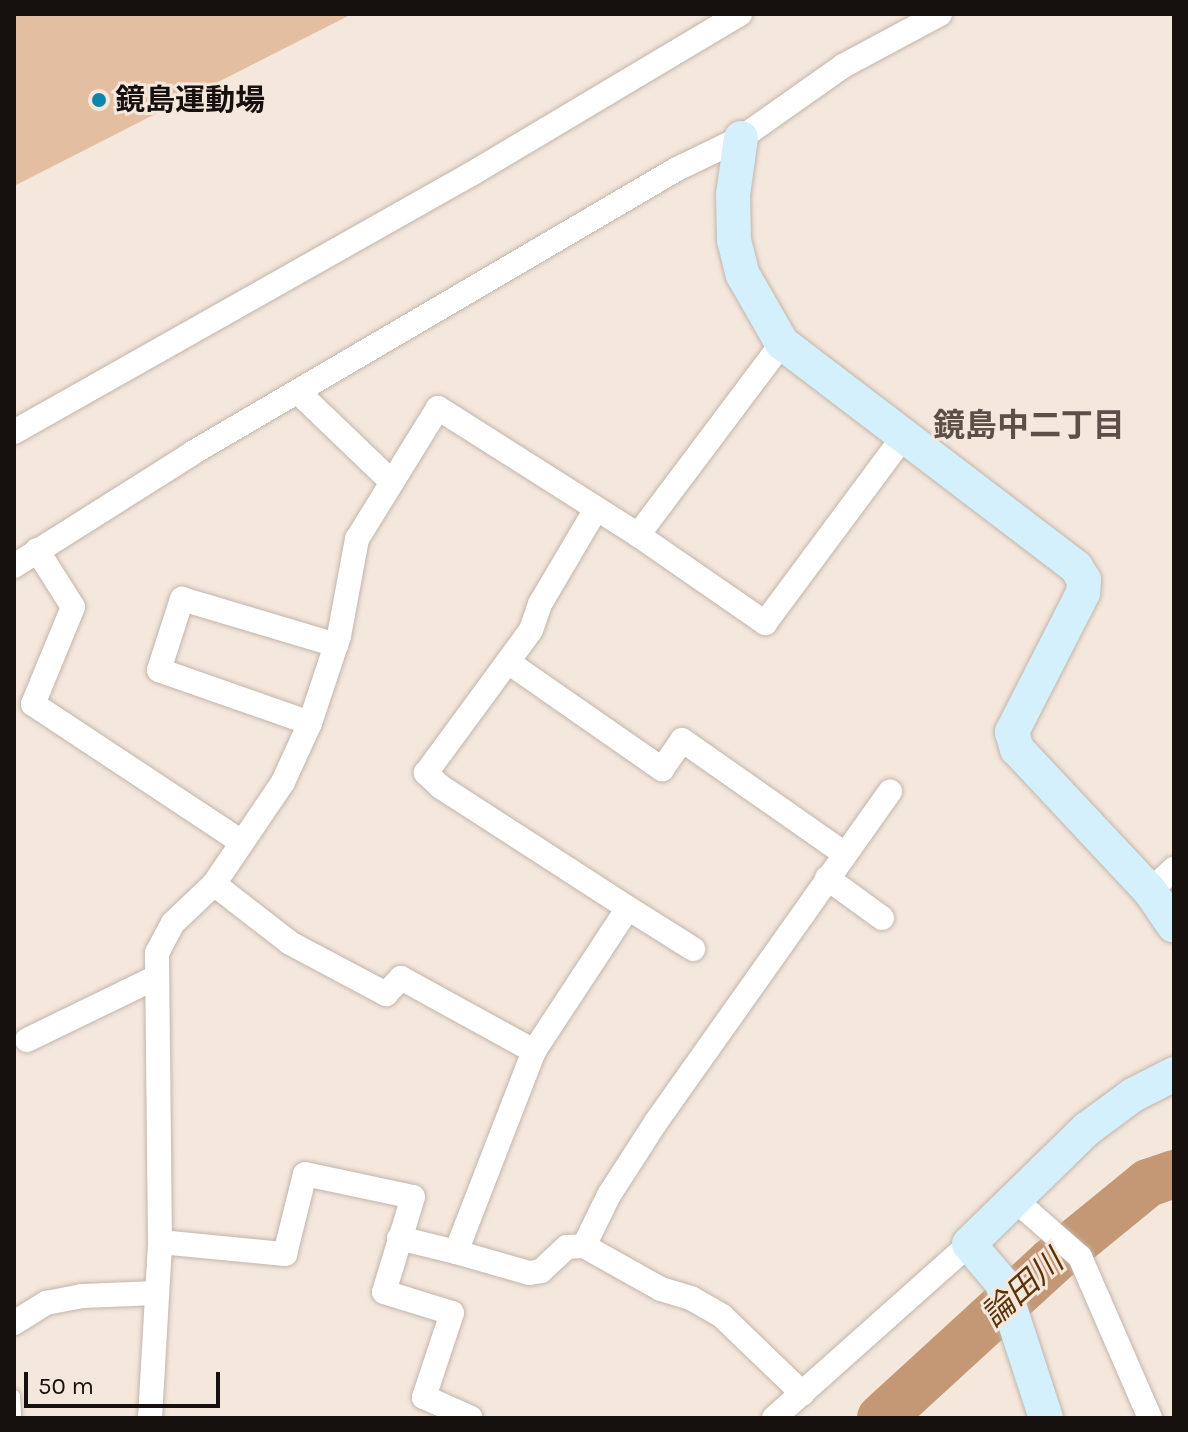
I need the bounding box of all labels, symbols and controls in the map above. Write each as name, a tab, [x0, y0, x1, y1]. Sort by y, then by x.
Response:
place label: 鏡島運動場	[115, 82, 265, 118]
marker: 鏡島運動場	[90, 91, 108, 109]
district label: 鏡島中二丁目	[933, 407, 1125, 445]
water label: 論田川	[974, 1243, 1072, 1335]
scale bar	[28, 1356, 224, 1406]
text: 50 m	[38, 1372, 94, 1400]

